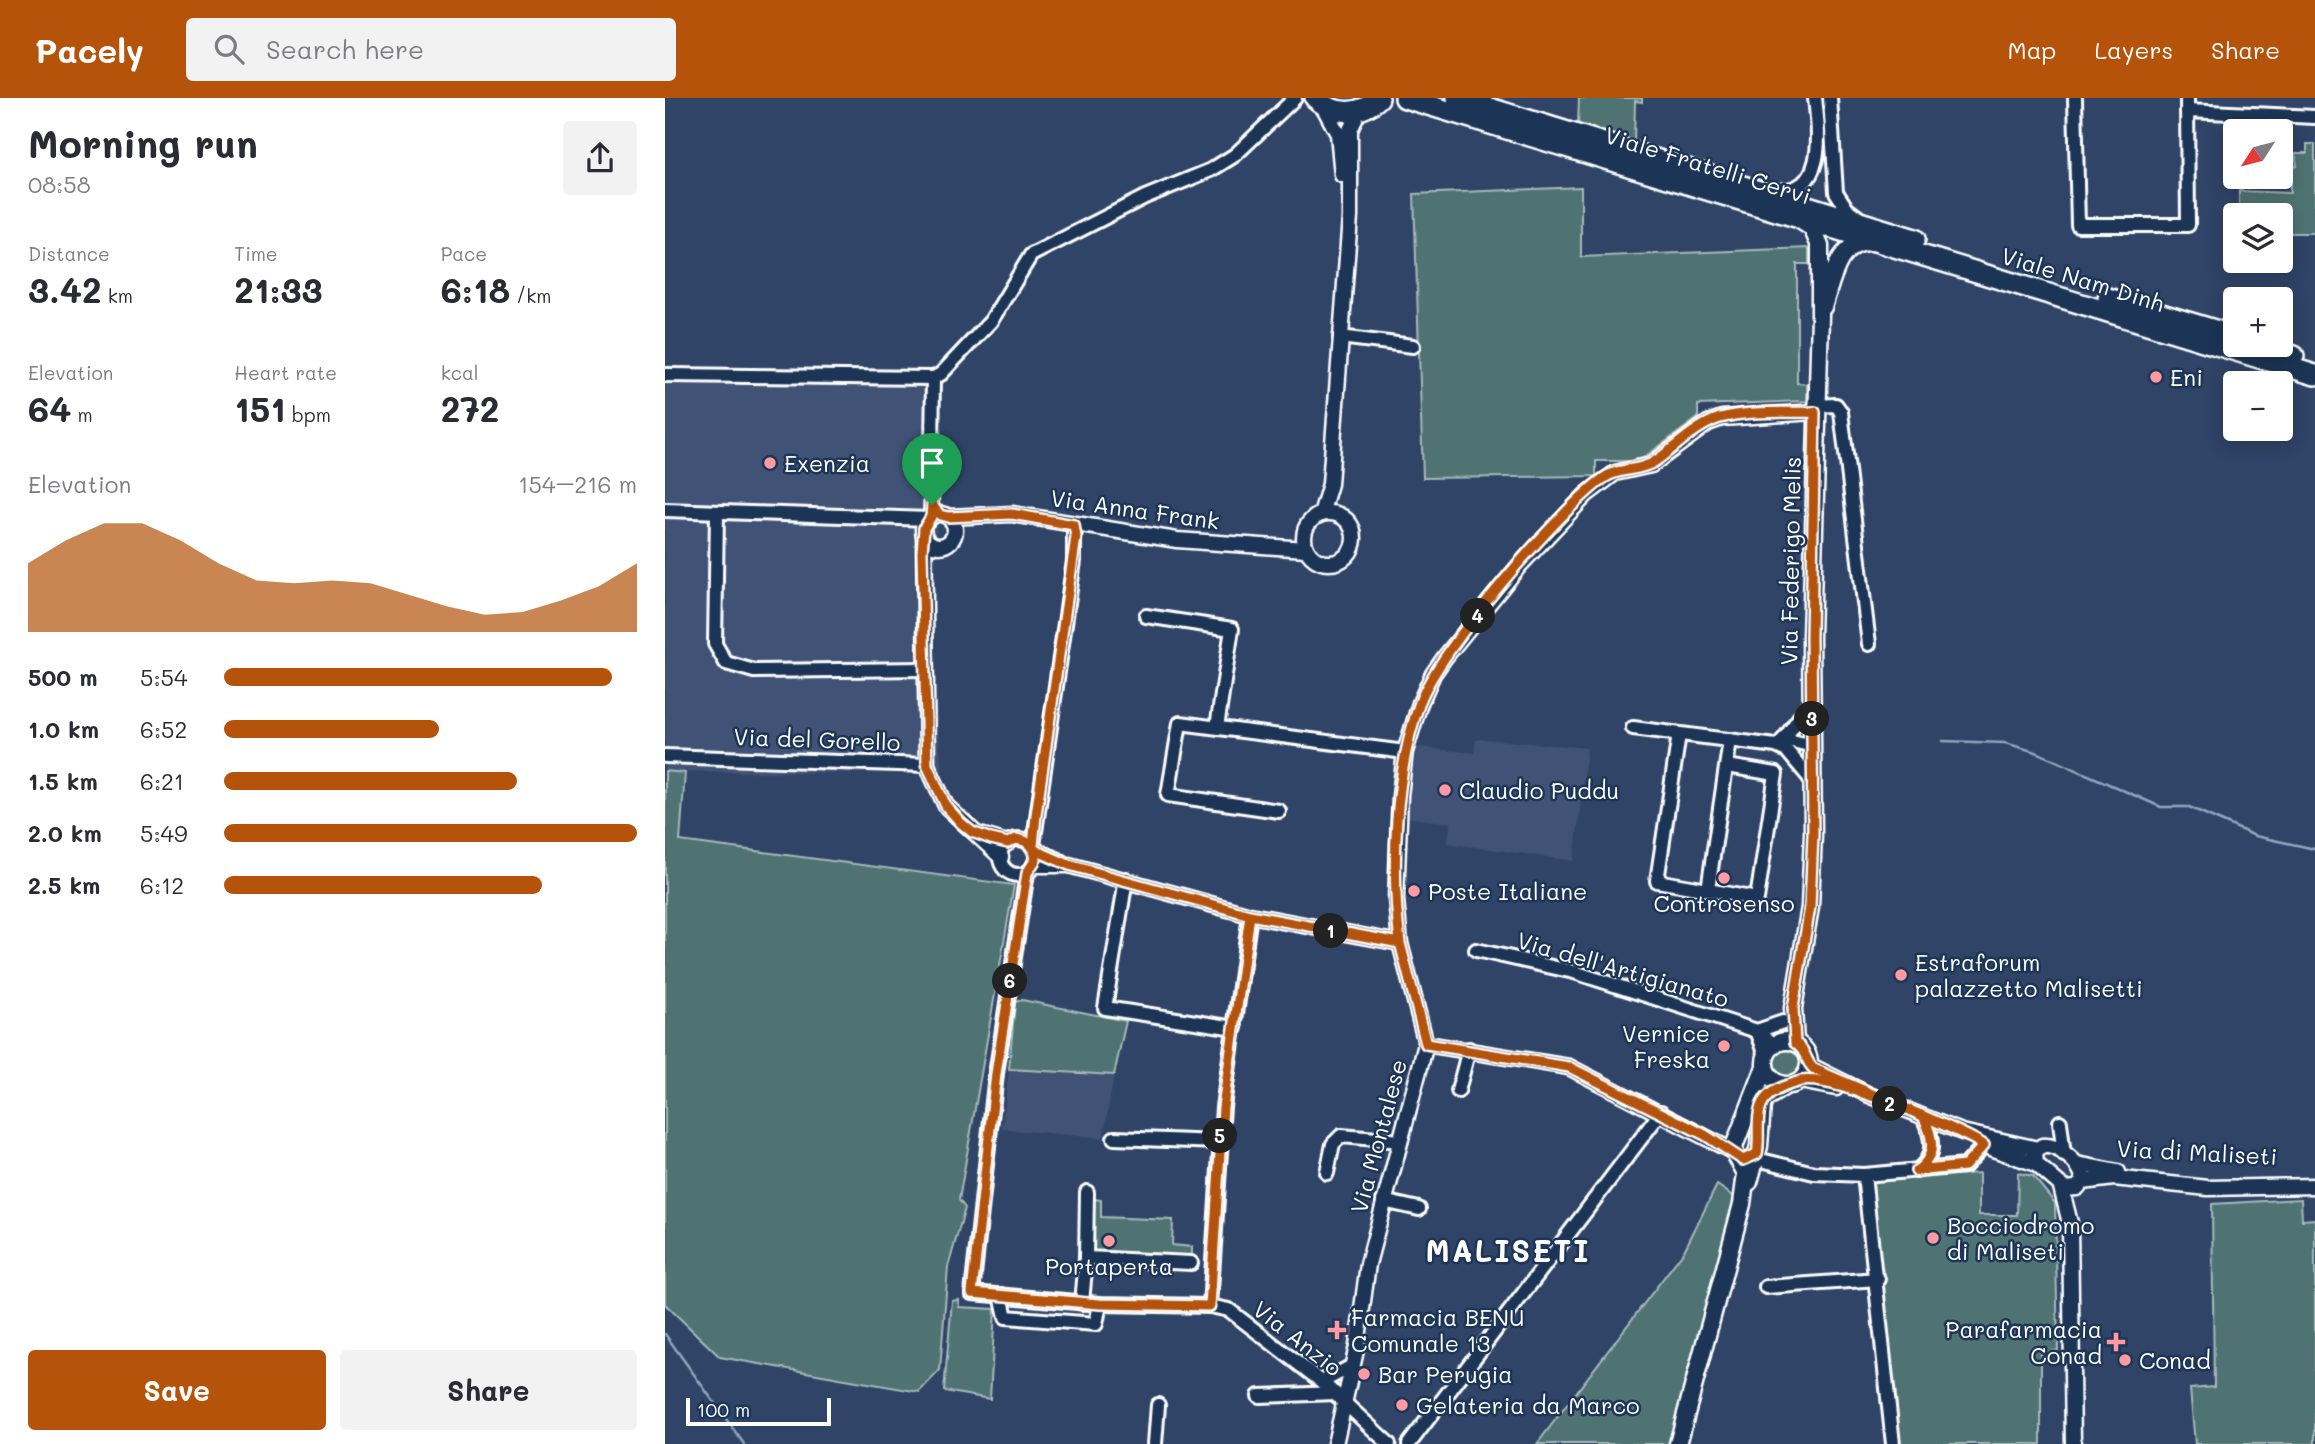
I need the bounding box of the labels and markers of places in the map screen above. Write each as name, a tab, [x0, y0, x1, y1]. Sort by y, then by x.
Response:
place label: Eni	[2170, 362, 2203, 392]
marker: Eni	[2148, 369, 2164, 385]
pin	[902, 433, 962, 505]
place label: Exenzia	[784, 448, 870, 478]
marker: Exenzia	[762, 455, 778, 471]
pin: 4	[1461, 598, 1495, 634]
pin: 3	[1795, 702, 1829, 736]
place label: Claudio Puddu	[1459, 775, 1619, 805]
marker: Claudio Puddu	[1437, 782, 1453, 798]
marker: Controsenso	[1716, 870, 1732, 886]
place label: Poste Italiane	[1428, 876, 1587, 906]
marker: Poste Italiane	[1406, 883, 1422, 899]
place label: Controsenso	[1653, 888, 1795, 918]
pin: 1	[1313, 914, 1349, 948]
place label: Estraforum palazzetto Malisetti	[1915, 947, 2143, 1003]
pin: 6	[993, 964, 1027, 998]
marker: Estraforum palazzetto Malisetti	[1893, 967, 1909, 983]
place label: Vernice Freska	[1622, 1018, 1710, 1074]
marker: Vernice Freska	[1716, 1038, 1732, 1054]
pin: 2	[1873, 1086, 1907, 1122]
pin: 5	[1203, 1118, 1237, 1154]
place label: Bocciodromo di Maliseti	[1947, 1210, 2094, 1266]
marker: Bocciodromo di Maliseti	[1925, 1230, 1941, 1246]
marker: Portaperta	[1101, 1233, 1117, 1249]
place label: Portaperta	[1045, 1251, 1173, 1281]
place label: Farmacia BENU Comunale 13	[1351, 1302, 1524, 1358]
place label: Parafarmacia Conad	[1945, 1314, 2102, 1370]
marker: Farmacia BENU Comunale 13	[1329, 1322, 1345, 1338]
marker: Parafarmacia Conad	[2108, 1334, 2124, 1350]
place label: Conad	[2139, 1345, 2211, 1375]
marker: Conad	[2117, 1352, 2133, 1368]
place label: Bar Perugia	[1378, 1359, 1513, 1389]
marker: Bar Perugia	[1356, 1366, 1372, 1382]
place label: Gelateria da Marco	[1416, 1390, 1640, 1420]
marker: Gelateria da Marco	[1394, 1397, 1410, 1413]

